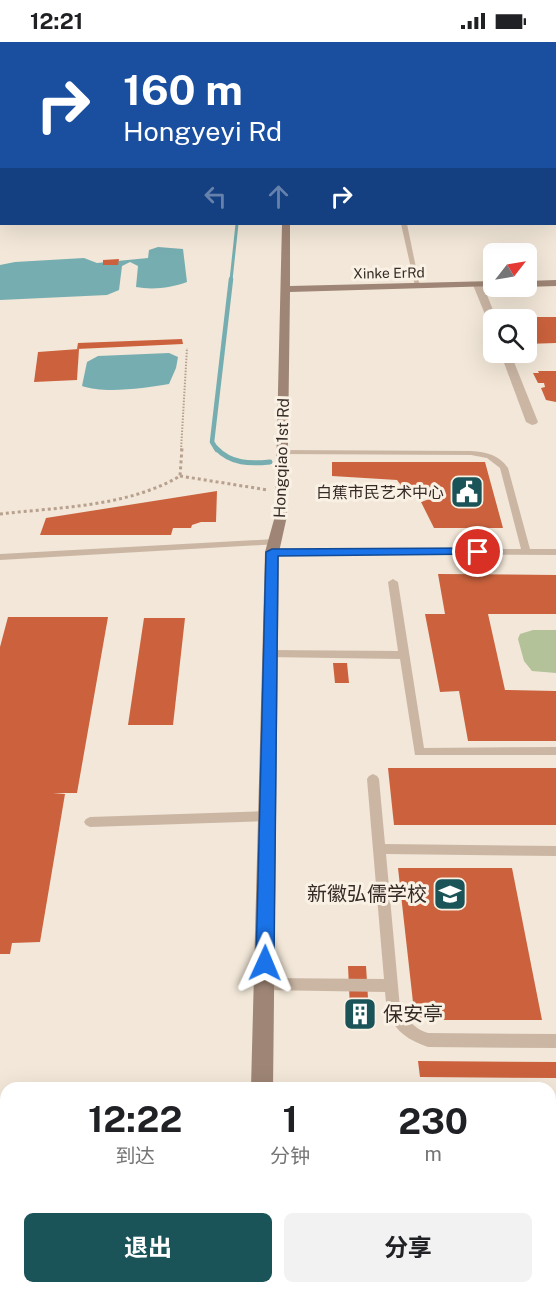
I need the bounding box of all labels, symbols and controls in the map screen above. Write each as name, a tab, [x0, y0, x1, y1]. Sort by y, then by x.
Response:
text: 12:21	[30, 8, 83, 34]
text: 160 m	[123, 65, 243, 114]
icon: right	[24, 66, 102, 144]
text: Hongyeyi Rd	[123, 115, 282, 147]
icon: left	[199, 180, 232, 213]
icon: ahead	[262, 180, 295, 213]
icon: right	[325, 180, 358, 213]
north arrow	[483, 243, 537, 297]
map controls	[483, 243, 537, 363]
street label: Xinke ErRd	[353, 264, 425, 282]
button: search	[483, 309, 537, 363]
street label: Hongqiao 1st Rd	[270, 398, 293, 518]
public building icon: 白蕉市民艺术中心	[449, 474, 485, 510]
place label: 白蕉市民艺术中心	[316, 483, 444, 502]
pin	[452, 526, 503, 577]
icon: arrive	[461, 535, 494, 568]
school or university icon: 新徽弘儒学校	[432, 876, 468, 912]
place label: 新徽弘儒学校	[307, 882, 427, 906]
position arrow	[233, 931, 297, 995]
building icon: 保安亭	[342, 996, 378, 1032]
place label: 保安亭	[383, 1002, 443, 1026]
text: 12:22	[88, 1098, 182, 1140]
text: 1	[283, 1098, 298, 1140]
text: 230	[398, 1100, 468, 1142]
text: m	[424, 1142, 442, 1166]
text: 到达	[115, 1144, 155, 1168]
text: 分钟	[270, 1144, 310, 1168]
button: 退出	[24, 1213, 272, 1282]
button: 分享	[284, 1213, 532, 1282]

